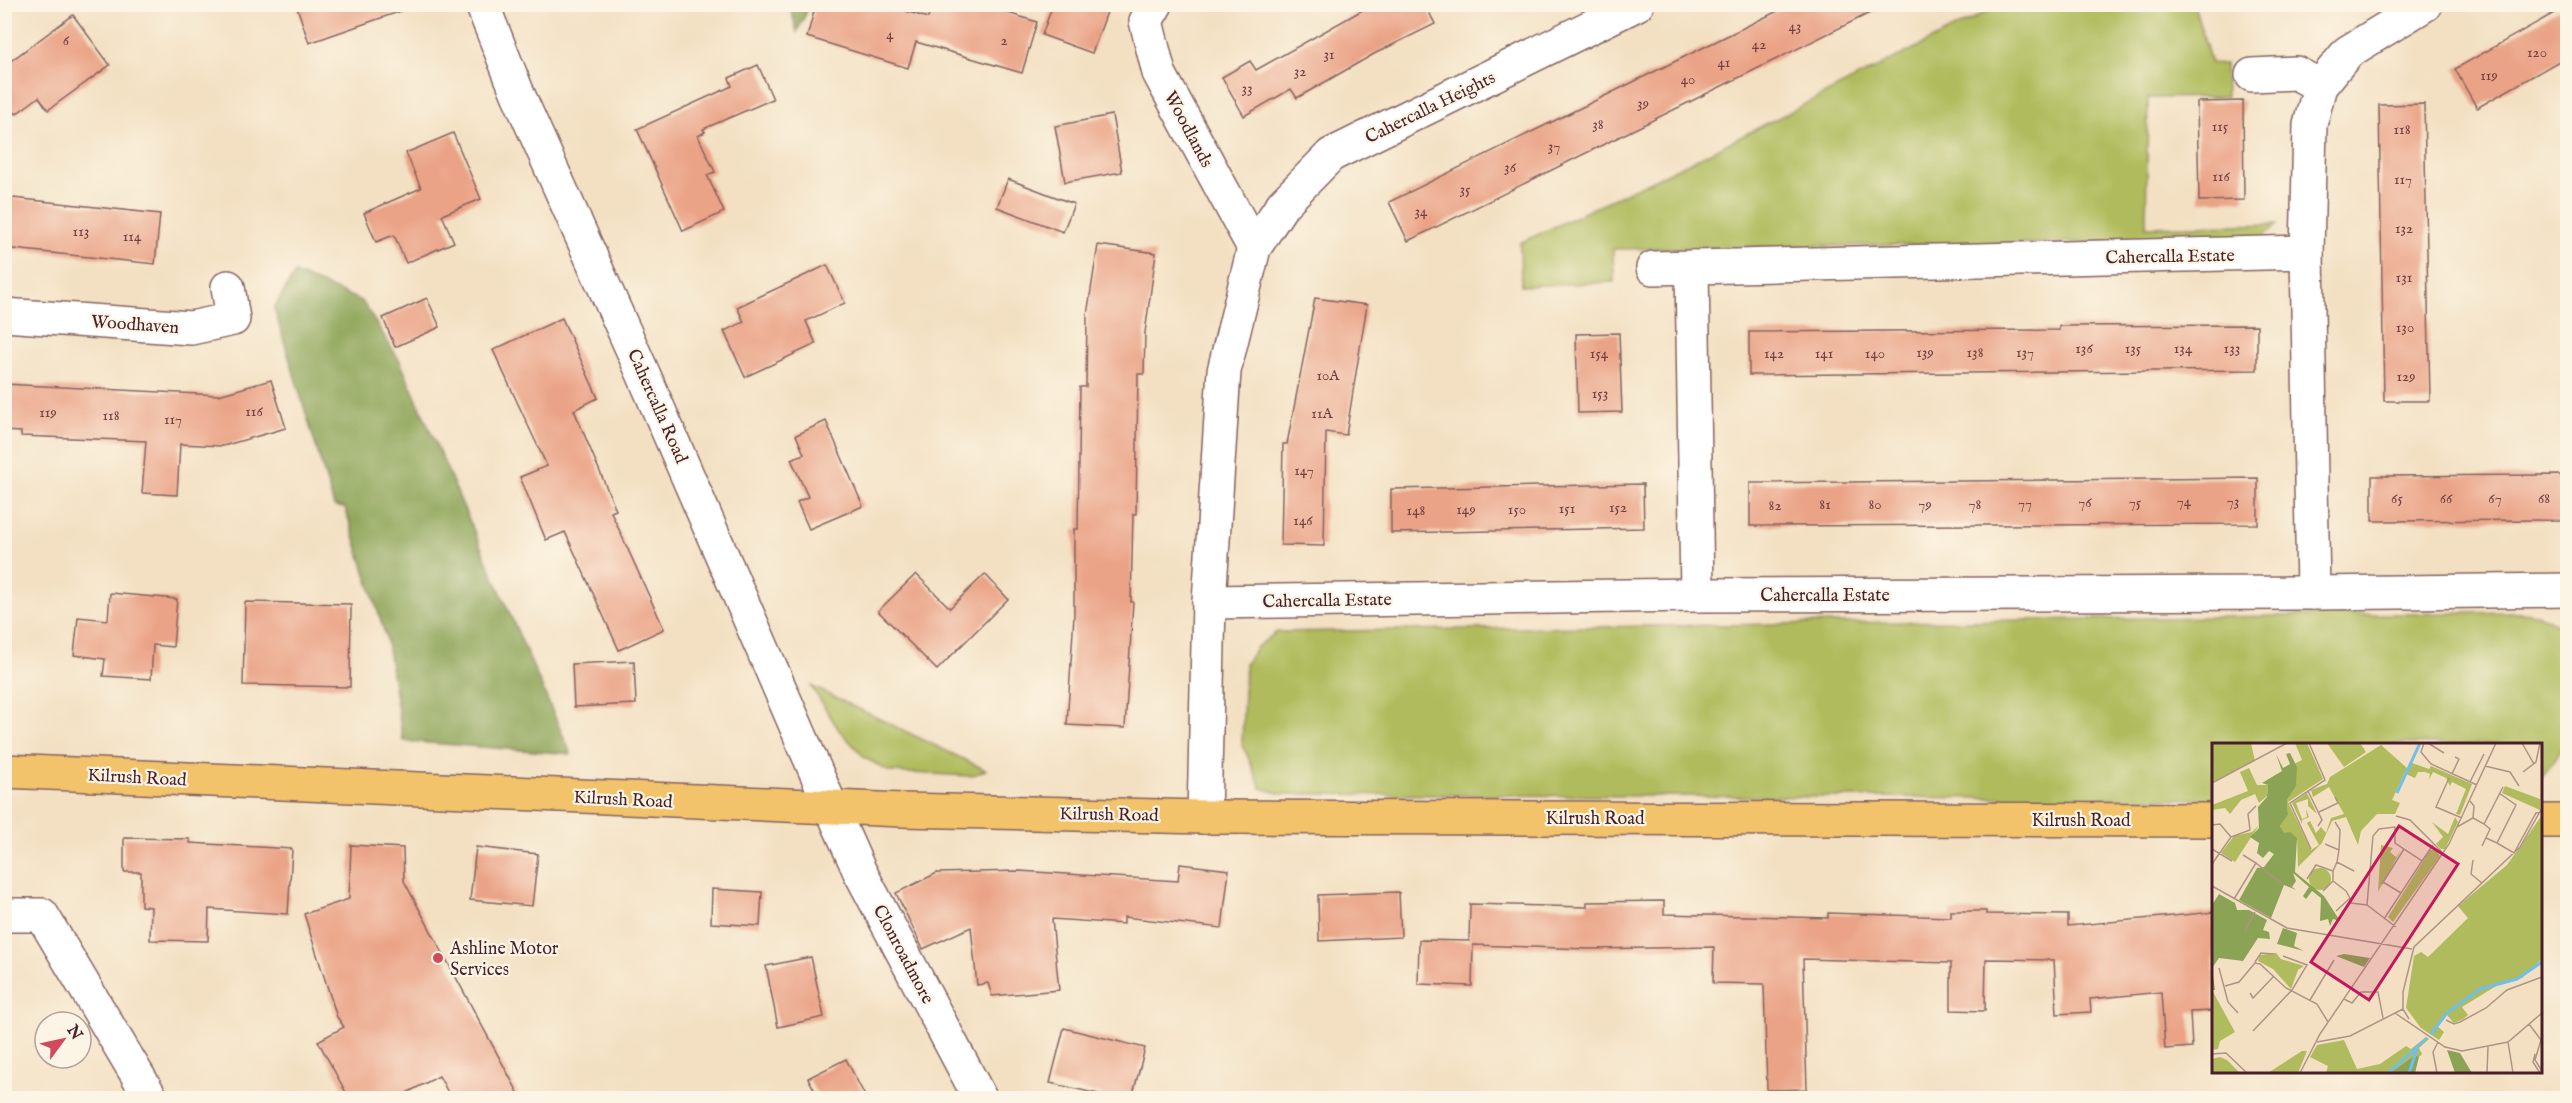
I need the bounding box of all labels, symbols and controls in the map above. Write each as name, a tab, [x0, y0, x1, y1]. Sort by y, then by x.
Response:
house number: 43	[1789, 17, 1801, 36]
house number: 4	[886, 25, 894, 44]
house number: 6	[63, 31, 70, 50]
house number: 2	[1000, 31, 1008, 50]
house number: 42	[1752, 35, 1766, 54]
house number: 120	[2527, 43, 2547, 62]
house number: 31	[1323, 45, 1335, 64]
house number: 41	[1718, 53, 1730, 72]
house number: 32	[1294, 62, 1306, 81]
house number: 119	[2480, 66, 2498, 85]
street label: Cahercalla Heights	[1362, 67, 1500, 150]
house number: 40	[1681, 70, 1695, 89]
house number: 33	[1241, 79, 1253, 98]
street label: Woodlands	[1158, 87, 1217, 172]
house number: 39	[1637, 94, 1649, 113]
house number: 38	[1592, 115, 1604, 134]
house number: 115	[2212, 117, 2229, 136]
house number: 118	[2393, 120, 2411, 139]
house number: 37	[1548, 137, 1560, 156]
house number: 36	[1504, 158, 1517, 177]
house number: 116	[2212, 167, 2230, 186]
house number: 117	[2394, 170, 2412, 189]
house number: 35	[1459, 180, 1471, 199]
house number: 34	[1415, 202, 1428, 221]
house number: 132	[2395, 219, 2413, 238]
house number: 113	[73, 222, 89, 241]
house number: 114	[123, 227, 142, 246]
street label: Cahercalla Estate	[2105, 245, 2235, 270]
house number: 131	[2396, 268, 2412, 287]
street label: Woodhaven	[90, 311, 180, 340]
house number: 130	[2396, 318, 2414, 337]
house number: 136	[2075, 339, 2093, 358]
house number: 135	[2125, 339, 2142, 358]
house number: 134	[2174, 339, 2193, 358]
house number: 133	[2224, 339, 2240, 358]
house number: 139	[1916, 343, 1934, 362]
house number: 138	[1966, 343, 1984, 362]
house number: 137	[2016, 343, 2034, 362]
house number: 154	[1590, 344, 1609, 363]
house number: 142	[1764, 344, 1784, 363]
house number: 141	[1815, 344, 1833, 363]
house number: 140	[1865, 344, 1885, 363]
street label: Cahercalla Road	[621, 346, 692, 468]
house number: 10A	[1316, 366, 1340, 385]
house number: 129	[2396, 367, 2416, 386]
house number: 153	[1592, 384, 1608, 403]
house number: 116	[245, 402, 263, 421]
house number: 119	[39, 403, 57, 422]
house number: 11A	[1311, 404, 1334, 423]
house number: 118	[102, 406, 120, 425]
house number: 117	[164, 410, 182, 429]
house number: 147	[1294, 461, 1314, 480]
house number: 65	[2391, 489, 2403, 508]
house number: 66	[2440, 489, 2453, 508]
house number: 67	[2488, 489, 2502, 508]
house number: 68	[2538, 489, 2550, 508]
house number: 74	[2177, 492, 2192, 511]
house number: 73	[2227, 492, 2239, 511]
house number: 76	[2078, 493, 2092, 512]
house number: 75	[2129, 493, 2142, 512]
house number: 77	[2018, 494, 2032, 513]
house number: 81	[1819, 495, 1831, 514]
house number: 80	[1868, 495, 1882, 514]
house number: 79	[1918, 495, 1932, 514]
house number: 78	[1969, 495, 1982, 514]
house number: 82	[1769, 496, 1781, 515]
house number: 152	[1609, 498, 1627, 517]
house number: 151	[1559, 499, 1575, 518]
house number: 149	[1456, 500, 1476, 519]
house number: 150	[1508, 500, 1526, 519]
house number: 148	[1407, 501, 1426, 520]
house number: 146	[1293, 511, 1313, 530]
street label: Cahercalla Estate	[1760, 585, 1890, 608]
street label: Cahercalla Estate	[1262, 589, 1392, 614]
inset map	[2212, 743, 2542, 1073]
street label: Kilrush Road	[87, 764, 187, 793]
street label: Kilrush Road	[573, 786, 673, 815]
street label: Kilrush Road	[1059, 803, 1159, 828]
street label: Kilrush Road	[1545, 808, 1645, 831]
street label: Kilrush Road	[2031, 810, 2131, 833]
street label: Clonroadmore	[867, 901, 938, 1008]
place label: Ashline Motor Services	[449, 938, 559, 982]
marker: Ashline Motor Services	[431, 951, 445, 965]
north arrow	[33, 1010, 93, 1070]
text: N	[61, 1021, 86, 1044]

